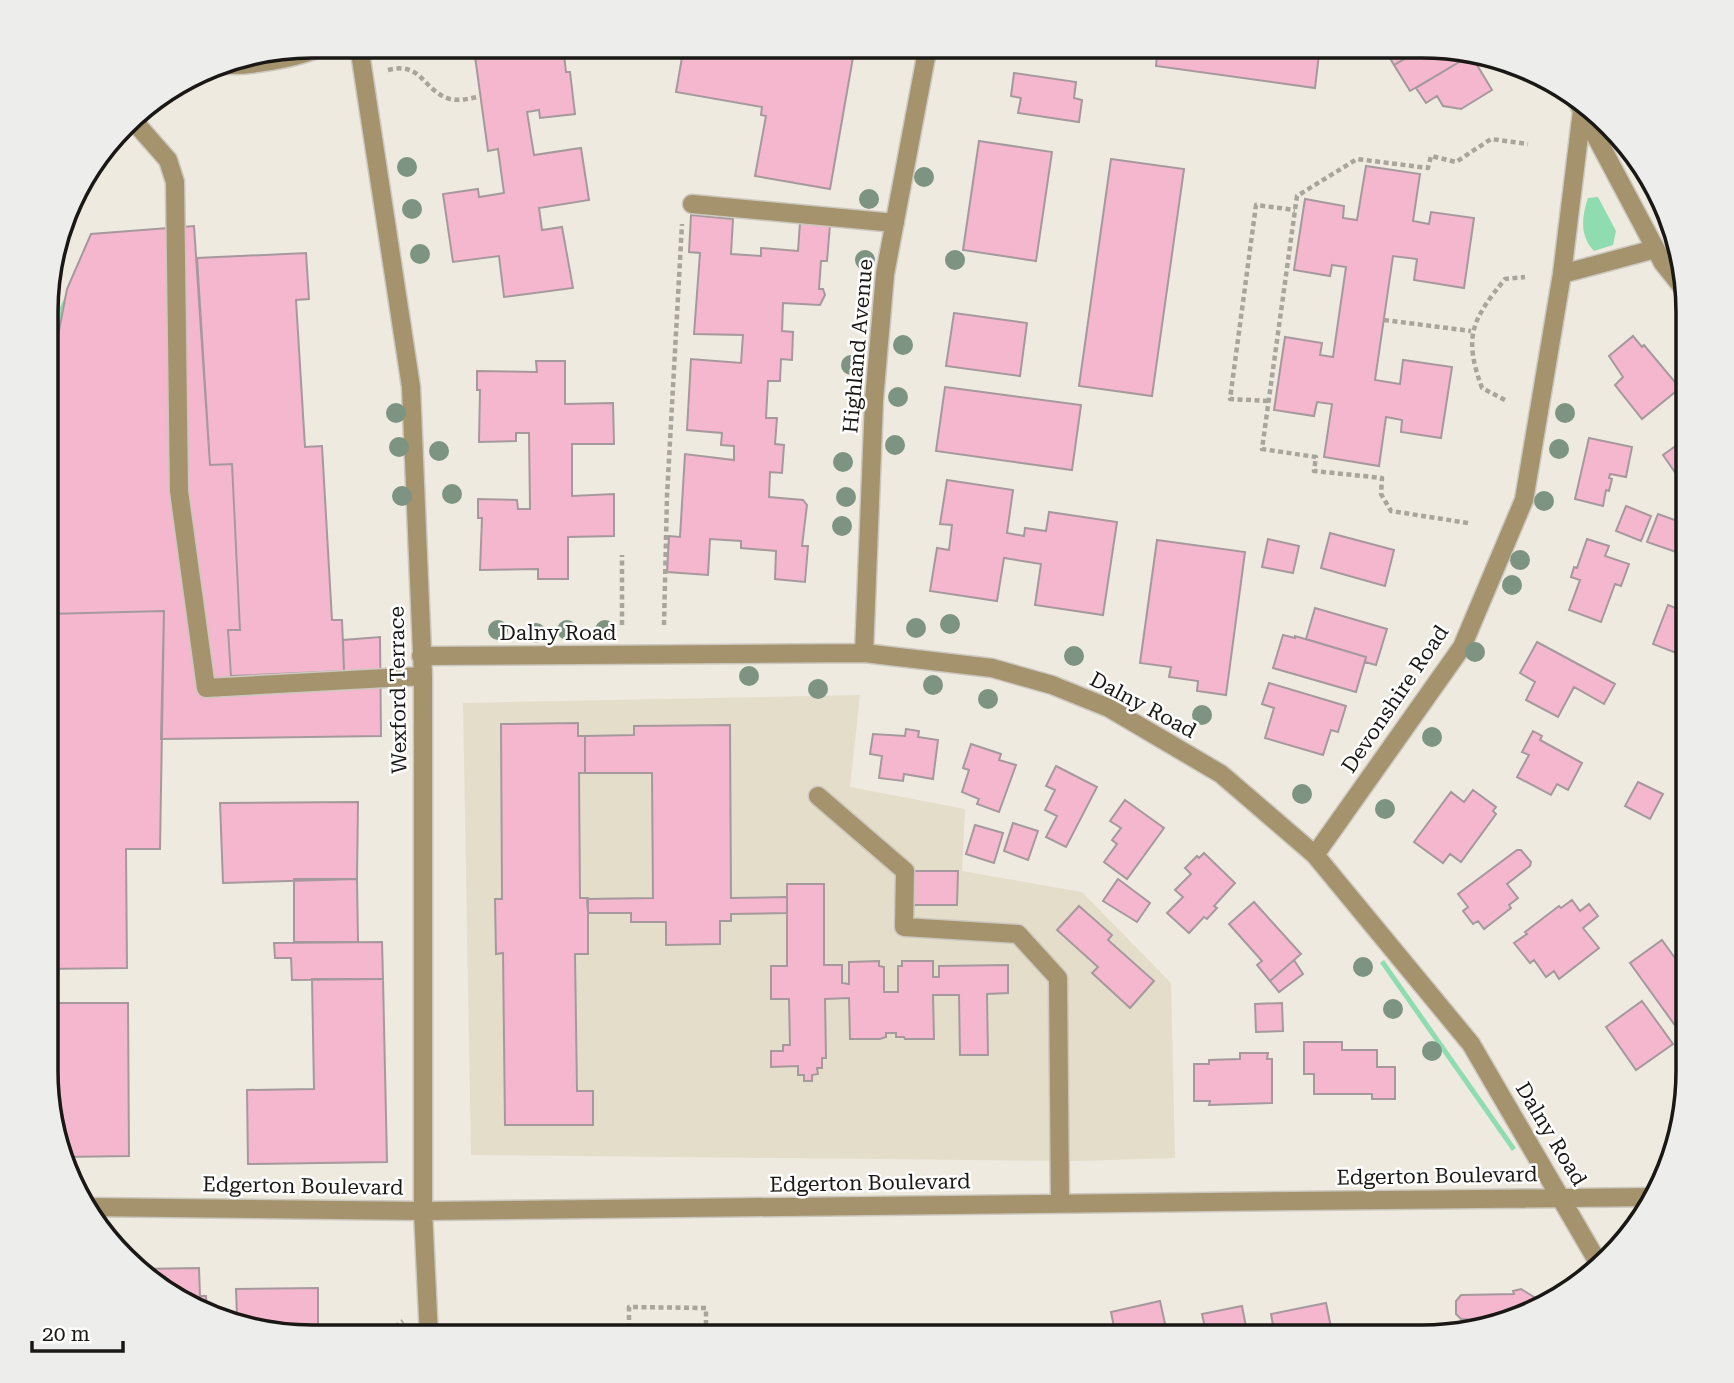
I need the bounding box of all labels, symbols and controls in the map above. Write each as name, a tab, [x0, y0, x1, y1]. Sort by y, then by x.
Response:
street label: Highland Avenue	[838, 258, 878, 434]
street label: Wexford Terrace	[385, 606, 411, 774]
street label: Devonshire Road	[1337, 620, 1454, 777]
street label: Dalny Road	[500, 621, 617, 645]
street label: Dalny Road	[1086, 667, 1201, 743]
street label: Dalny Road	[1511, 1078, 1592, 1191]
street label: Edgerton Boulevard	[1336, 1162, 1538, 1190]
street label: Edgerton Boulevard	[769, 1169, 971, 1197]
street label: Edgerton Boulevard	[202, 1172, 404, 1200]
scale bar	[32, 1310, 122, 1354]
text: 20 m	[42, 1322, 90, 1346]

